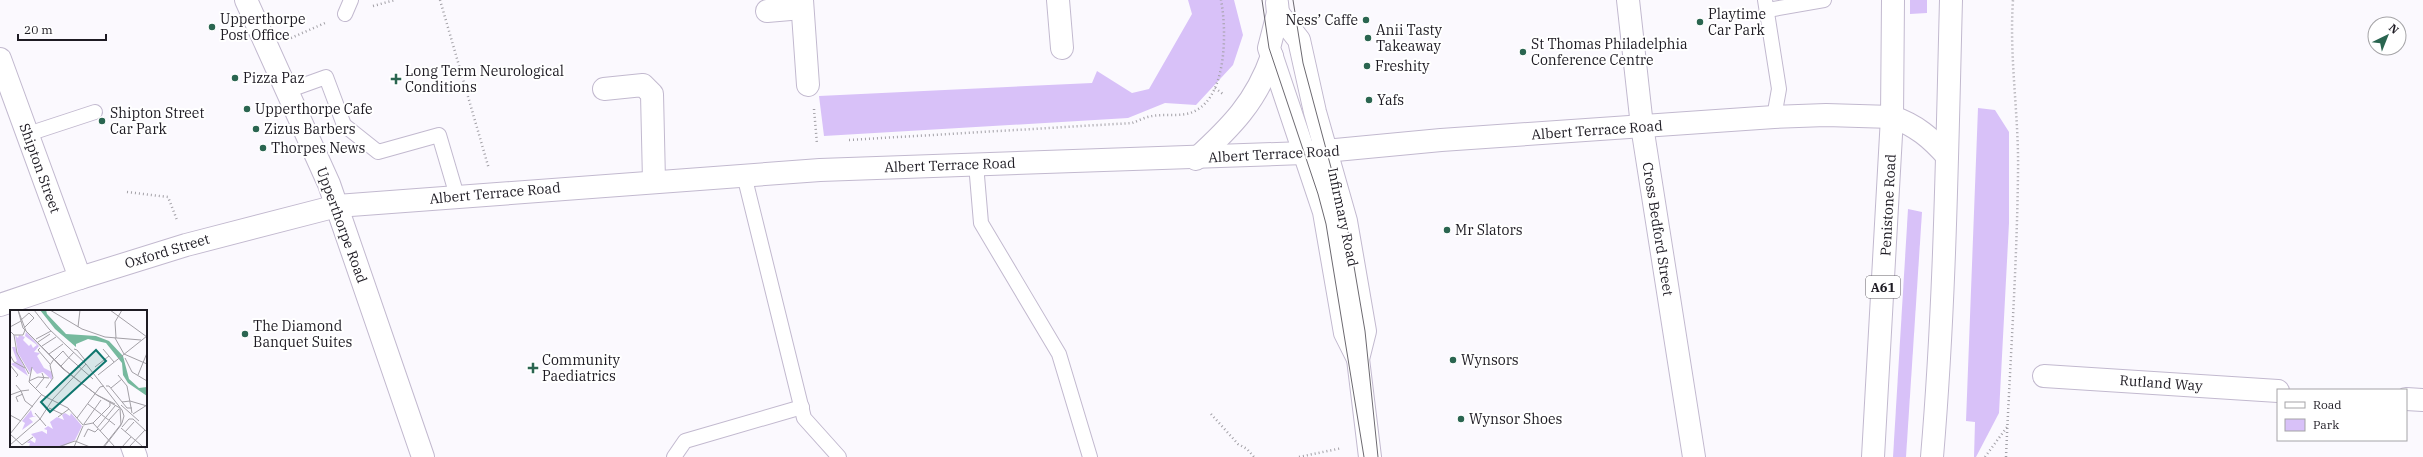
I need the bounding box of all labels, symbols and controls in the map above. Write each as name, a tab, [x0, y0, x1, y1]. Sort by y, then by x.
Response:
place label: Playtime Car Park	[1708, 5, 1766, 39]
place label: Upperthorpe Post Office	[220, 10, 305, 44]
place label: Ness’ Caffe	[1286, 11, 1358, 29]
marker: Ness’ Caffe	[1361, 15, 1371, 25]
scale bar	[18, 16, 106, 42]
north arrow	[2367, 16, 2407, 56]
marker: Playtime Car Park	[1695, 17, 1705, 27]
place label: Anii Tasty Takeaway	[1376, 21, 1443, 55]
text: N	[2386, 21, 2402, 37]
text: 20 m	[24, 22, 53, 37]
marker: Upperthorpe Post Office	[207, 22, 217, 32]
marker: Anii Tasty Takeaway	[1363, 33, 1373, 43]
place label: St Thomas Philadelphia Conference Centre	[1531, 35, 1688, 69]
marker: St Thomas Philadelphia Conference Centre	[1518, 47, 1528, 57]
place label: Freshity	[1375, 57, 1430, 75]
marker: Freshity	[1362, 61, 1372, 71]
place label: Long Term Neurological Conditions	[405, 62, 564, 96]
place label: Pizza Paz	[243, 69, 305, 87]
marker: Pizza Paz	[230, 73, 240, 83]
marker: Long Term Neurological Conditions	[390, 73, 402, 85]
place label: Yafs	[1377, 91, 1404, 109]
marker: Yafs	[1364, 95, 1374, 105]
place label: Upperthorpe Cafe	[255, 100, 372, 118]
place label: Shipton Street Car Park	[110, 104, 204, 138]
marker: Upperthorpe Cafe	[242, 104, 252, 114]
marker: Shipton Street Car Park	[97, 116, 107, 126]
street label: Albert Terrace Road	[1531, 116, 1664, 144]
place label: Zizus Barbers	[264, 120, 356, 138]
street label: Shipton Street	[15, 121, 65, 215]
marker: Zizus Barbers	[251, 124, 261, 134]
place label: Thorpes News	[271, 139, 365, 157]
street label: Albert Terrace Road	[1208, 142, 1341, 166]
marker: Thorpes News	[258, 143, 268, 153]
street label: Penistone Road	[1876, 153, 1900, 256]
street label: Albert Terrace Road	[884, 154, 1016, 176]
street label: Cross Bedford Street	[1639, 161, 1677, 297]
street label: Upperthorpe Road	[313, 165, 371, 286]
street label: Infirmary Road	[1324, 166, 1362, 269]
street label: Albert Terrace Road	[429, 178, 562, 208]
place label: Mr Slators	[1455, 221, 1523, 239]
marker: Mr Slators	[1442, 225, 1452, 235]
street label: Oxford Street	[122, 230, 212, 272]
road number: A61	[1866, 276, 1900, 298]
inset map	[10, 310, 147, 447]
place label: The Diamond Banquet Suites	[253, 317, 352, 351]
marker: The Diamond Banquet Suites	[240, 329, 250, 339]
place label: Community Paediatrics	[542, 351, 620, 385]
place label: Wynsors	[1461, 351, 1519, 369]
marker: Wynsors	[1448, 355, 1458, 365]
marker: Community Paediatrics	[527, 362, 539, 374]
street label: Rutland Way	[2119, 371, 2204, 395]
legend	[2277, 389, 2407, 441]
text: Road	[2313, 397, 2342, 412]
place label: Wynsor Shoes	[1469, 410, 1563, 428]
marker: Wynsor Shoes	[1456, 414, 1466, 424]
text: Park	[2313, 417, 2339, 432]

